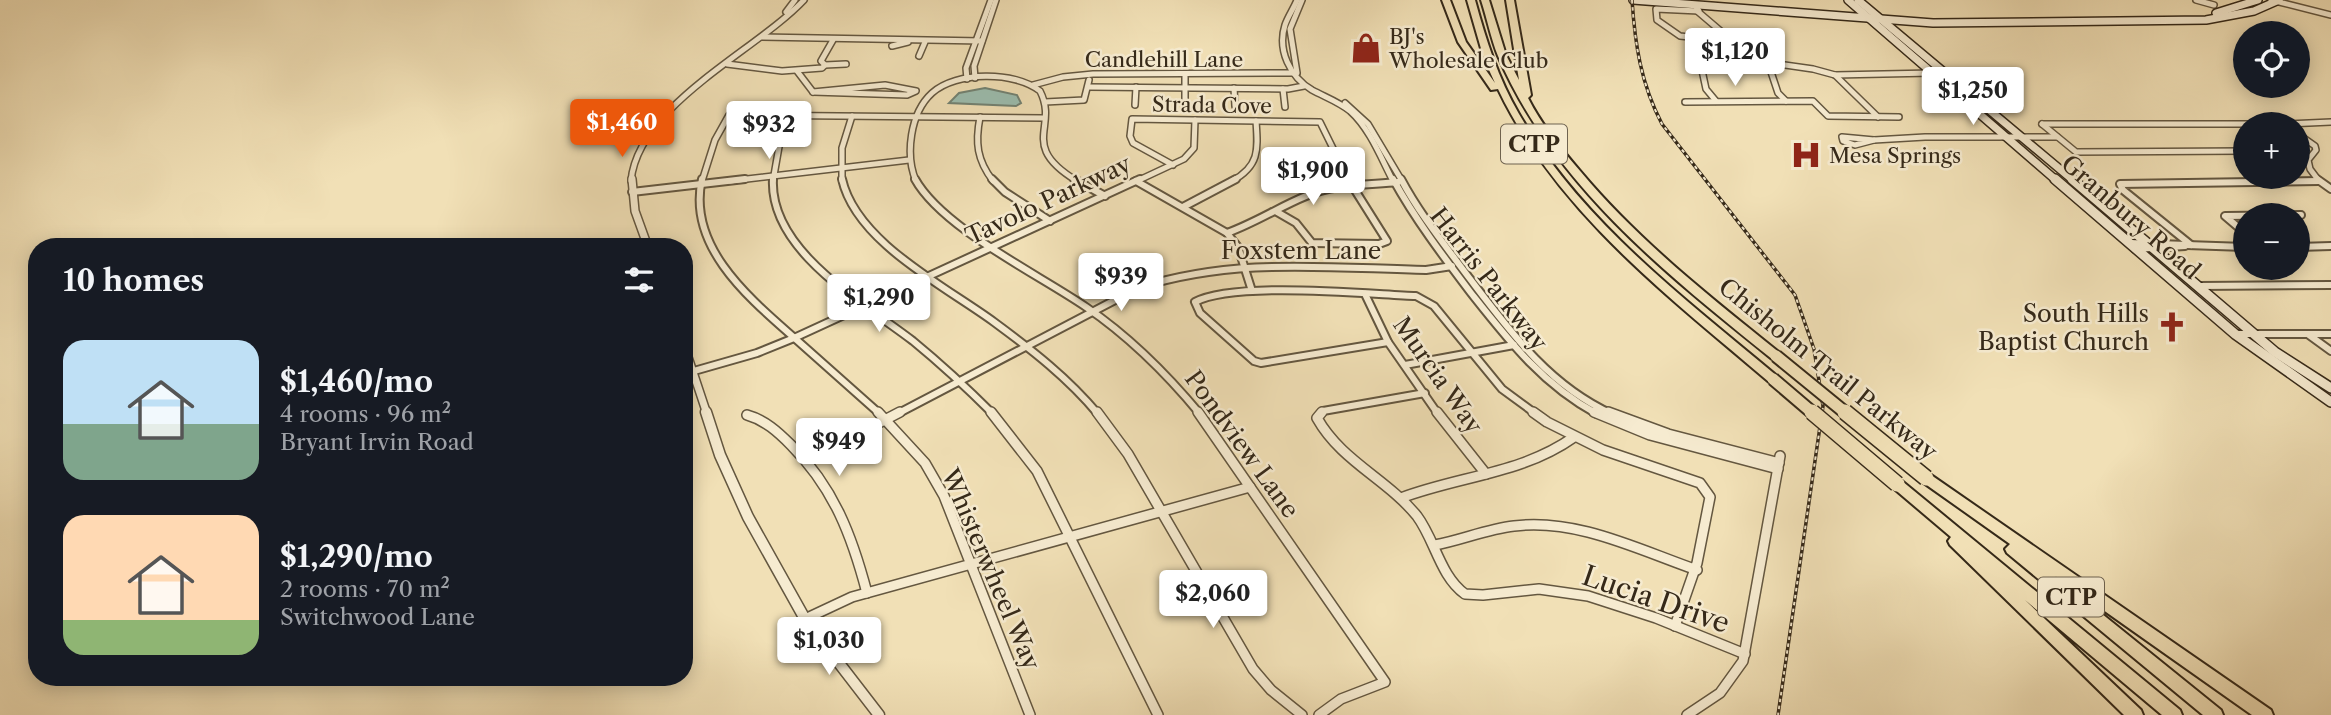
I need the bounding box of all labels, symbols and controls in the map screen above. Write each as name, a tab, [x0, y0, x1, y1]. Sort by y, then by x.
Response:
map controls	[2233, 21, 2310, 280]
button: locate	[2233, 21, 2310, 98]
place label: BJ's Wholesale Club	[1388, 24, 1548, 73]
pin: $1,120	[1678, 28, 1792, 88]
shop icon: BJ's Wholesale Club	[1349, 31, 1383, 65]
text: $1,120	[1701, 37, 1769, 65]
street label: Candlehill Lane	[1085, 47, 1243, 72]
pin: $1,250	[1916, 68, 2030, 127]
text: $1,250	[1938, 76, 2008, 104]
street label: Strada Cove	[1152, 91, 1272, 119]
pin: $1,460	[565, 100, 679, 159]
pin: $932	[728, 102, 810, 161]
text: $1,460	[586, 108, 658, 136]
text: $932	[742, 110, 796, 138]
button: +	[2233, 112, 2310, 189]
road number: CTP	[1501, 125, 1567, 164]
hospital icon: Mesa Springs	[1789, 138, 1823, 172]
place label: Mesa Springs	[1829, 143, 1961, 168]
pin: $1,900	[1256, 148, 1370, 207]
street label: Tavolo Parkway	[961, 149, 1136, 251]
street label: Granbury Road	[2056, 149, 2207, 286]
text: $1,900	[1277, 156, 1349, 184]
street label: Harris Parkway	[1424, 202, 1554, 357]
button: −	[2233, 203, 2310, 280]
street label: Foxstem Lane	[1221, 236, 1381, 265]
pin: $939	[1080, 254, 1162, 313]
icon: filters	[620, 261, 658, 299]
text: 10 homes	[63, 262, 204, 299]
text: $939	[1094, 262, 1148, 290]
street label: Chisholm Trail Parkway	[1713, 272, 1943, 466]
pin: $1,290	[822, 274, 936, 334]
text: $1,290	[843, 283, 915, 311]
place label: South Hills Baptist Church	[1978, 299, 2149, 356]
church icon: South Hills Baptist Church	[2155, 310, 2189, 344]
street label: Murcia Way	[1387, 311, 1489, 439]
text: $1,460/mo	[280, 363, 433, 400]
street label: Pondview Lane	[1179, 365, 1305, 523]
icon: home	[119, 368, 203, 452]
text: 4 rooms · 96 m²	[280, 400, 451, 428]
pin: $949	[798, 419, 880, 478]
text: $949	[812, 427, 866, 455]
text: Bryant Irvin Road	[280, 428, 474, 456]
street label: Whisterwheel Way	[935, 463, 1047, 674]
text: $1,290/mo	[280, 538, 433, 575]
icon: home	[119, 543, 203, 627]
street label: Lucia Drive	[1578, 558, 1734, 640]
pin: $2,060	[1156, 570, 1270, 630]
text: 2 rooms · 70 m²	[280, 575, 450, 603]
road number: CTP	[2038, 578, 2104, 617]
text: $2,060	[1175, 579, 1251, 607]
text: Switchwood Lane	[280, 603, 475, 631]
pin: $1,030	[772, 618, 886, 677]
text: $1,030	[793, 626, 865, 654]

